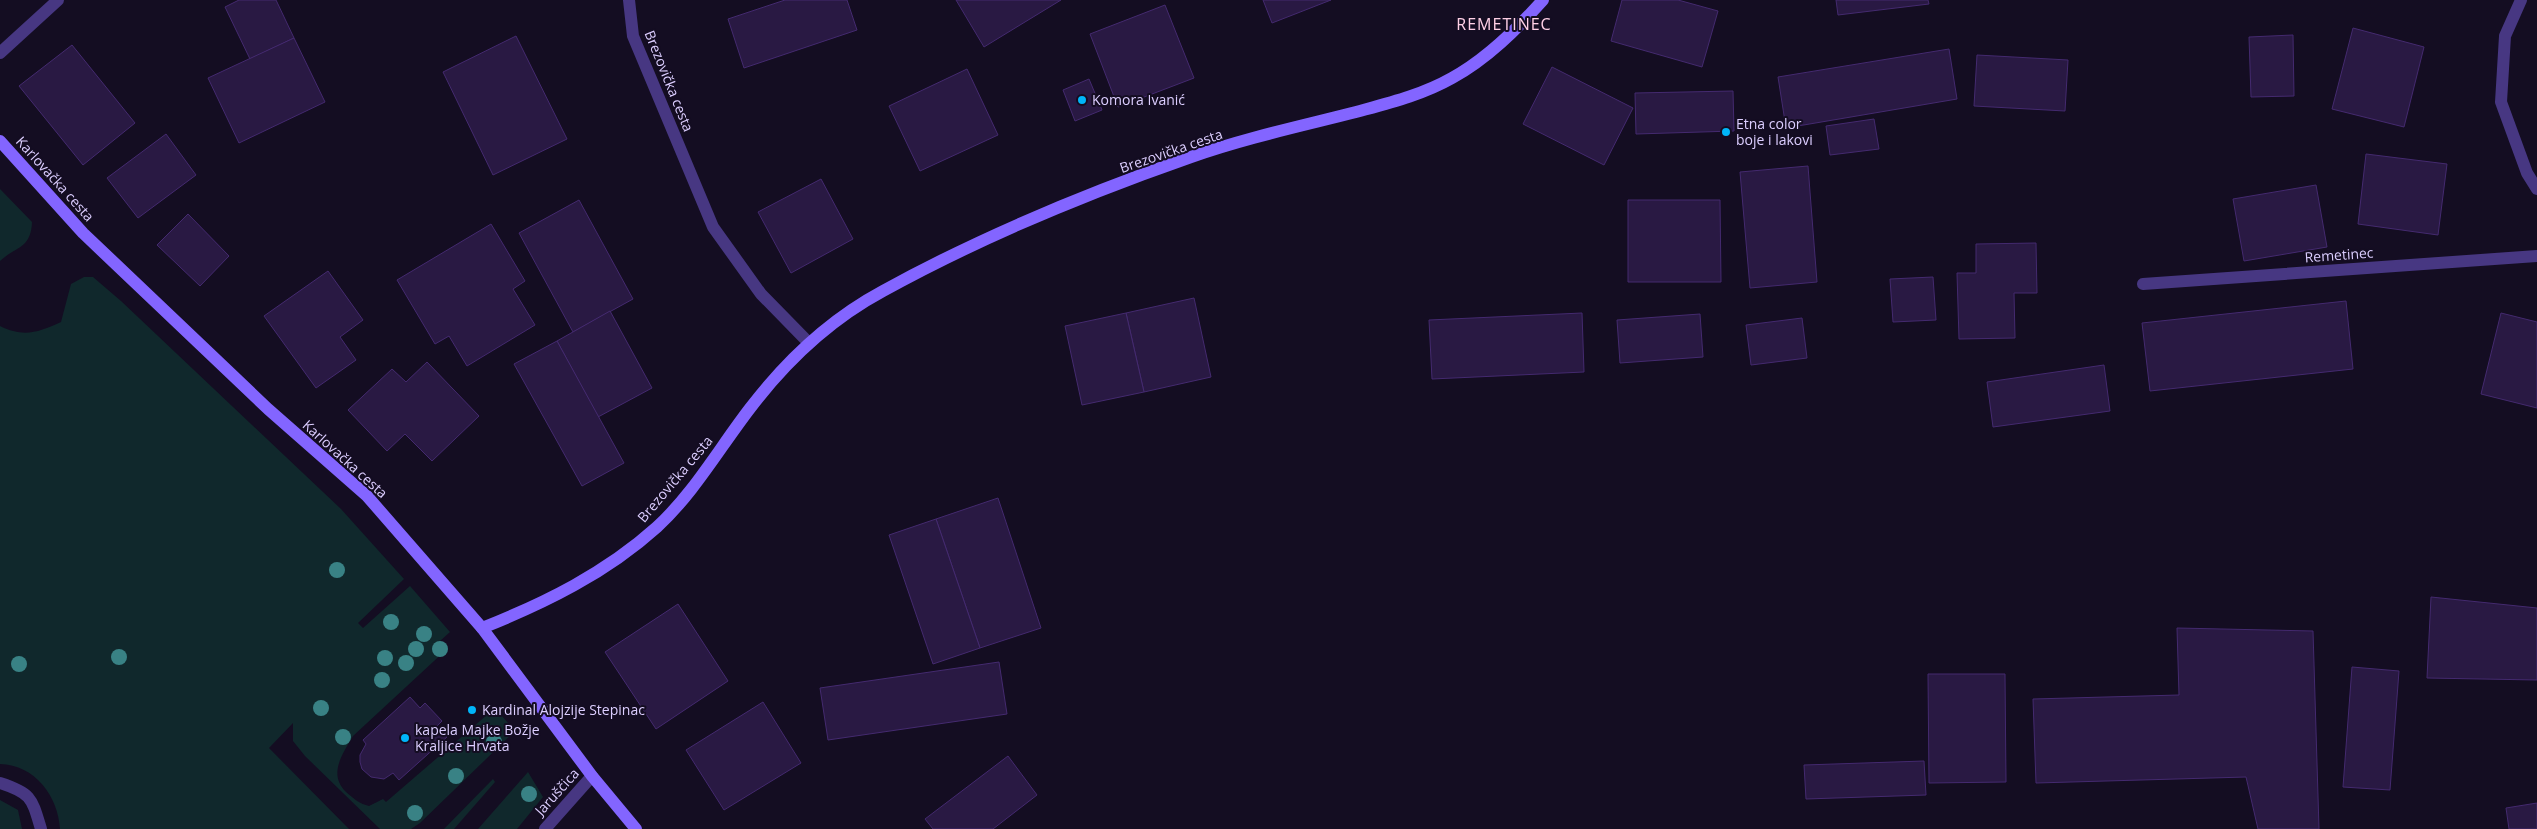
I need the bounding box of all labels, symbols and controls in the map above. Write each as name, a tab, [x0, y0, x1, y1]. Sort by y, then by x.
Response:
district label: REMETINEC	[1456, 13, 1552, 35]
street label: Brezovička cesta	[640, 27, 698, 134]
place label: Komora Ivanić	[1092, 90, 1185, 109]
marker: Komora Ivanić	[1076, 94, 1088, 106]
place label: Etna color boje i lakovi	[1736, 114, 1813, 149]
street label: Brezovička cesta	[1117, 124, 1225, 177]
marker: Etna color boje i lakovi	[1720, 126, 1732, 138]
street label: Karlovačka cesta	[12, 132, 99, 225]
street label: Remetinec	[2304, 243, 2374, 266]
street label: Karlovačka cesta	[299, 415, 392, 502]
street label: Brezovička cesta	[633, 431, 716, 526]
place label: Kardinal Alojzije Stepinac	[482, 700, 645, 719]
marker: Kardinal Alojzije Stepinac	[466, 704, 478, 716]
place label: kapela Majke Božje Kraljice Hrvata	[415, 720, 540, 755]
marker: kapela Majke Božje Kraljice Hrvata	[399, 732, 411, 744]
street label: Jaruščica	[529, 764, 583, 821]

